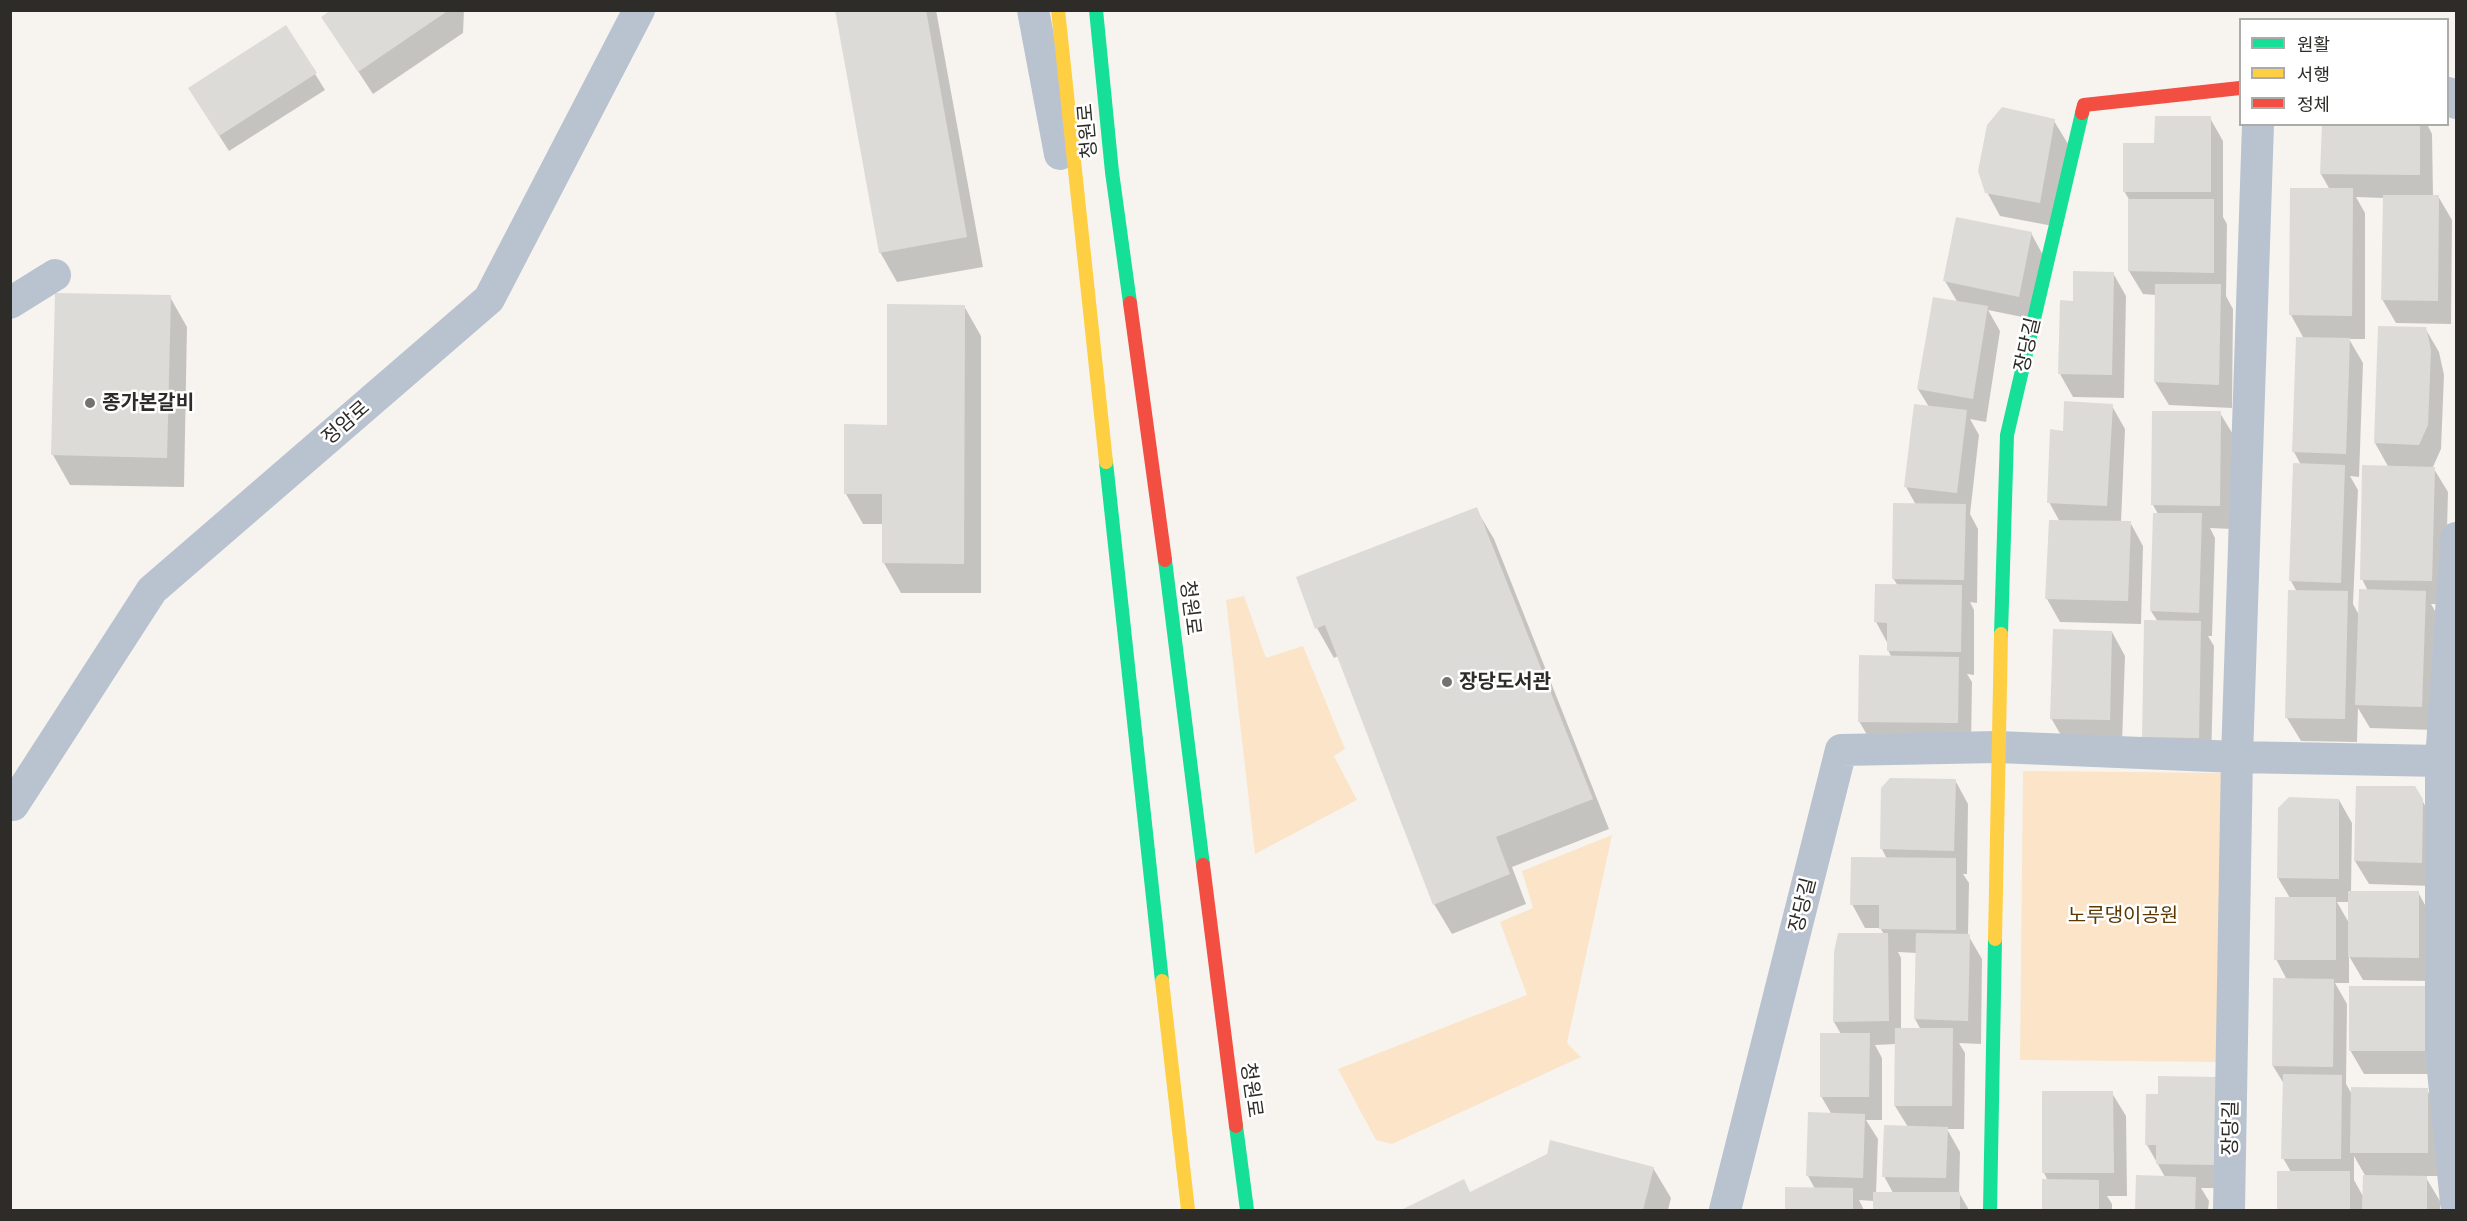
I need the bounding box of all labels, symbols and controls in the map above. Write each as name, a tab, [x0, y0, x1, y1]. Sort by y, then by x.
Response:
legend	[2239, 18, 2449, 126]
text: 원활	[2297, 34, 2330, 55]
text: 서행	[2297, 64, 2330, 85]
text: 정체	[2297, 94, 2330, 115]
street label: 청원로	[1074, 102, 1102, 160]
street label: 장당길	[2010, 315, 2046, 375]
place label: 종가본갈비	[102, 391, 194, 415]
marker: 종가본갈비	[83, 396, 97, 410]
street label: 정암로	[317, 396, 375, 450]
street label: 청원로	[1175, 579, 1205, 637]
place label: 장당도서관	[1459, 670, 1551, 694]
marker: 장당도서관	[1440, 675, 1454, 689]
street label: 장당길	[1785, 875, 1821, 935]
park label: 노루댕이공원	[2068, 904, 2178, 928]
street label: 청원로	[1235, 1061, 1267, 1119]
street label: 장당길	[2219, 1100, 2243, 1156]

